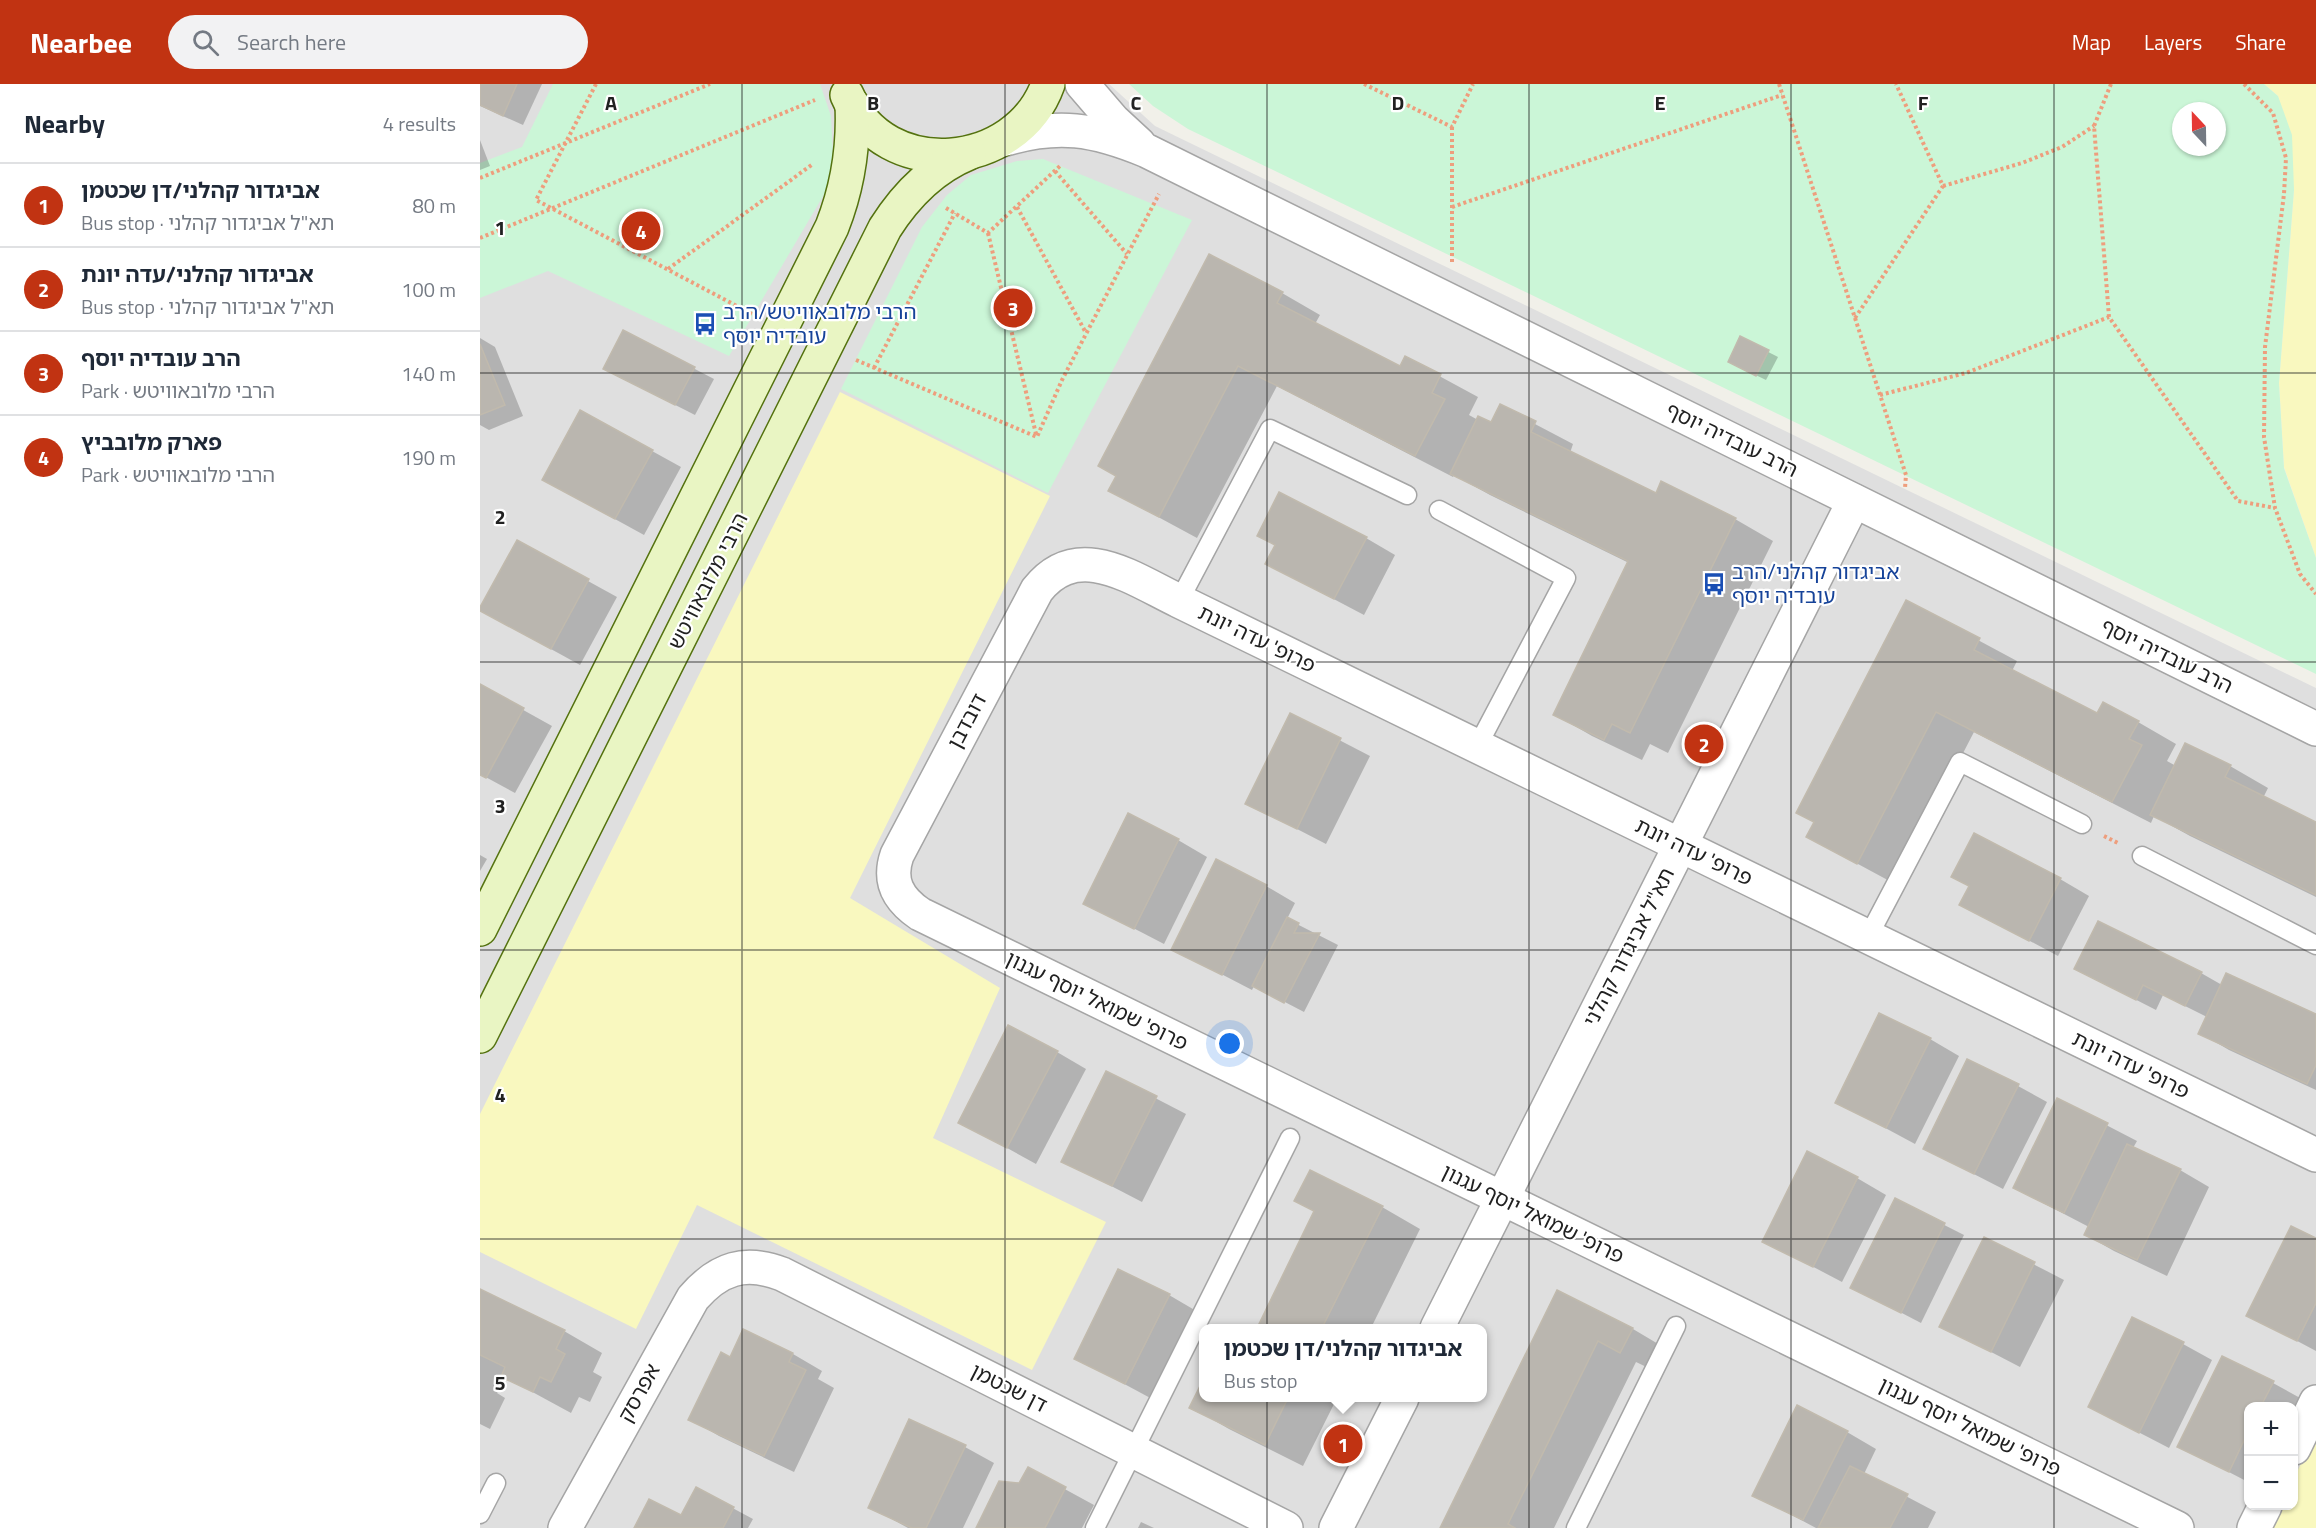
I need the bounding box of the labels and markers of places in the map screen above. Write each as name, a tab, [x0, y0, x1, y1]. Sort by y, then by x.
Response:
pin: 4	[622, 208, 660, 254]
pin: 3	[994, 286, 1032, 330]
place label: הרבי מלובאוויטש/הרב עובדיה יוסף	[723, 295, 917, 351]
bus stop icon: הרבי מלובאוויטש/הרב עובדיה יוסף	[692, 311, 718, 337]
place label: אביגדור קהלני/הרב עובדיה יוסף	[1732, 555, 1900, 611]
bus stop icon: אביגדור קהלני/הרב עובדיה יוסף	[1701, 571, 1727, 597]
pin: 2	[1684, 722, 1724, 766]
pin: 1	[1324, 1422, 1362, 1466]

